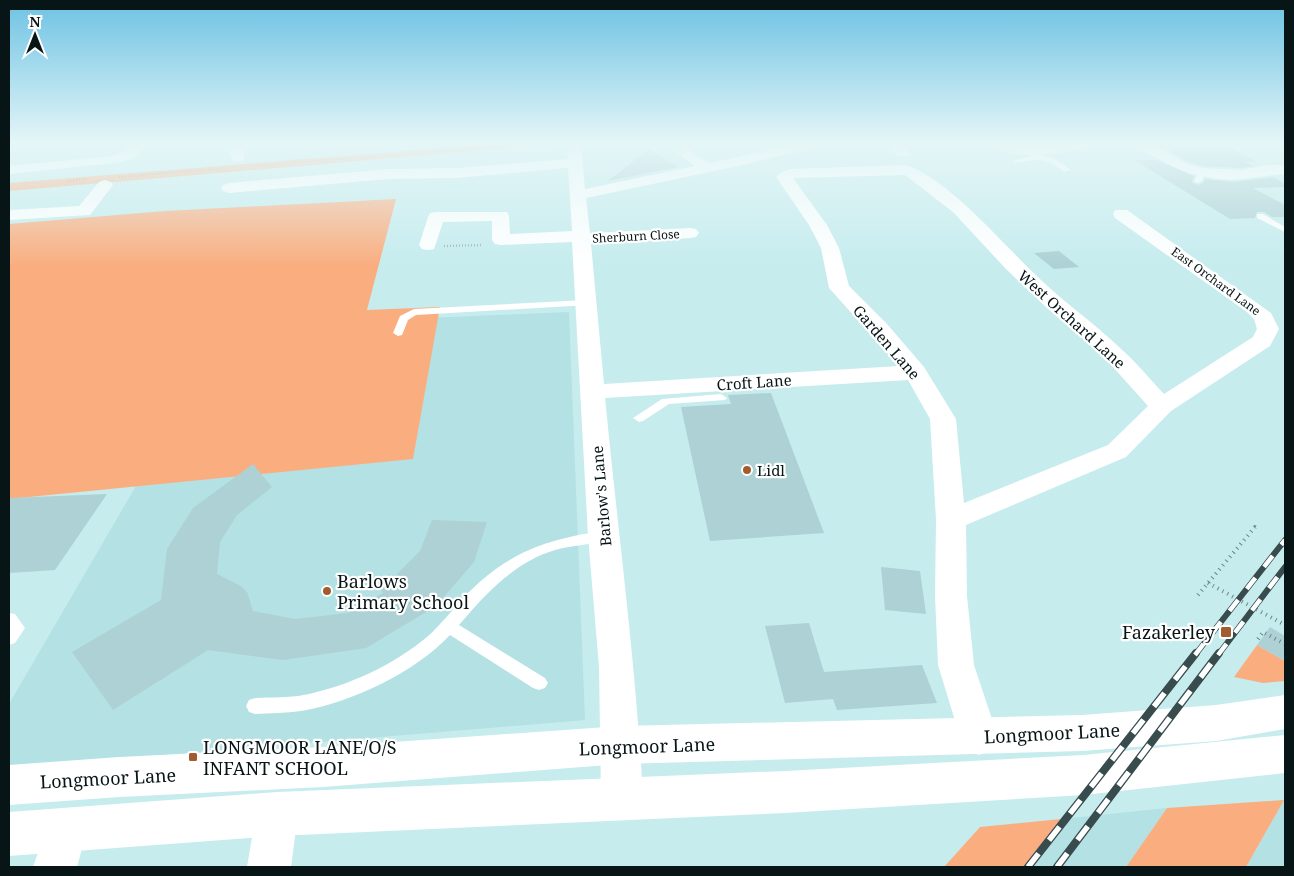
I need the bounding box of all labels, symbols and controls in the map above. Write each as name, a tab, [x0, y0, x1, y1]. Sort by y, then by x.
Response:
north arrow	[10, 10, 60, 60]
text: N	[29, 12, 41, 31]
street label: Sherburn Close	[592, 225, 680, 247]
street label: East Orchard Lane	[1168, 243, 1264, 319]
street label: West Orchard Lane	[1014, 265, 1130, 373]
street label: Garden Lane	[849, 301, 925, 383]
street label: Croft Lane	[716, 369, 792, 395]
street label: Barlow's Lane	[587, 445, 615, 547]
place label: Lidl	[757, 460, 785, 480]
marker: Lidl	[741, 464, 753, 476]
place label: Barlows Primary School	[337, 569, 469, 614]
marker: Barlows Primary School	[321, 585, 333, 597]
place label: Fazakerley	[1122, 620, 1216, 644]
marker: Fazakerley	[1219, 625, 1233, 639]
street label: Longmoor Lane	[983, 717, 1121, 749]
street label: Longmoor Lane	[578, 732, 716, 760]
place label: LONGMOOR LANE/O/S INFANT SCHOOL	[203, 735, 397, 780]
marker: LONGMOOR LANE/O/S INFANT SCHOOL	[187, 751, 199, 763]
street label: Longmoor Lane	[39, 762, 177, 794]

